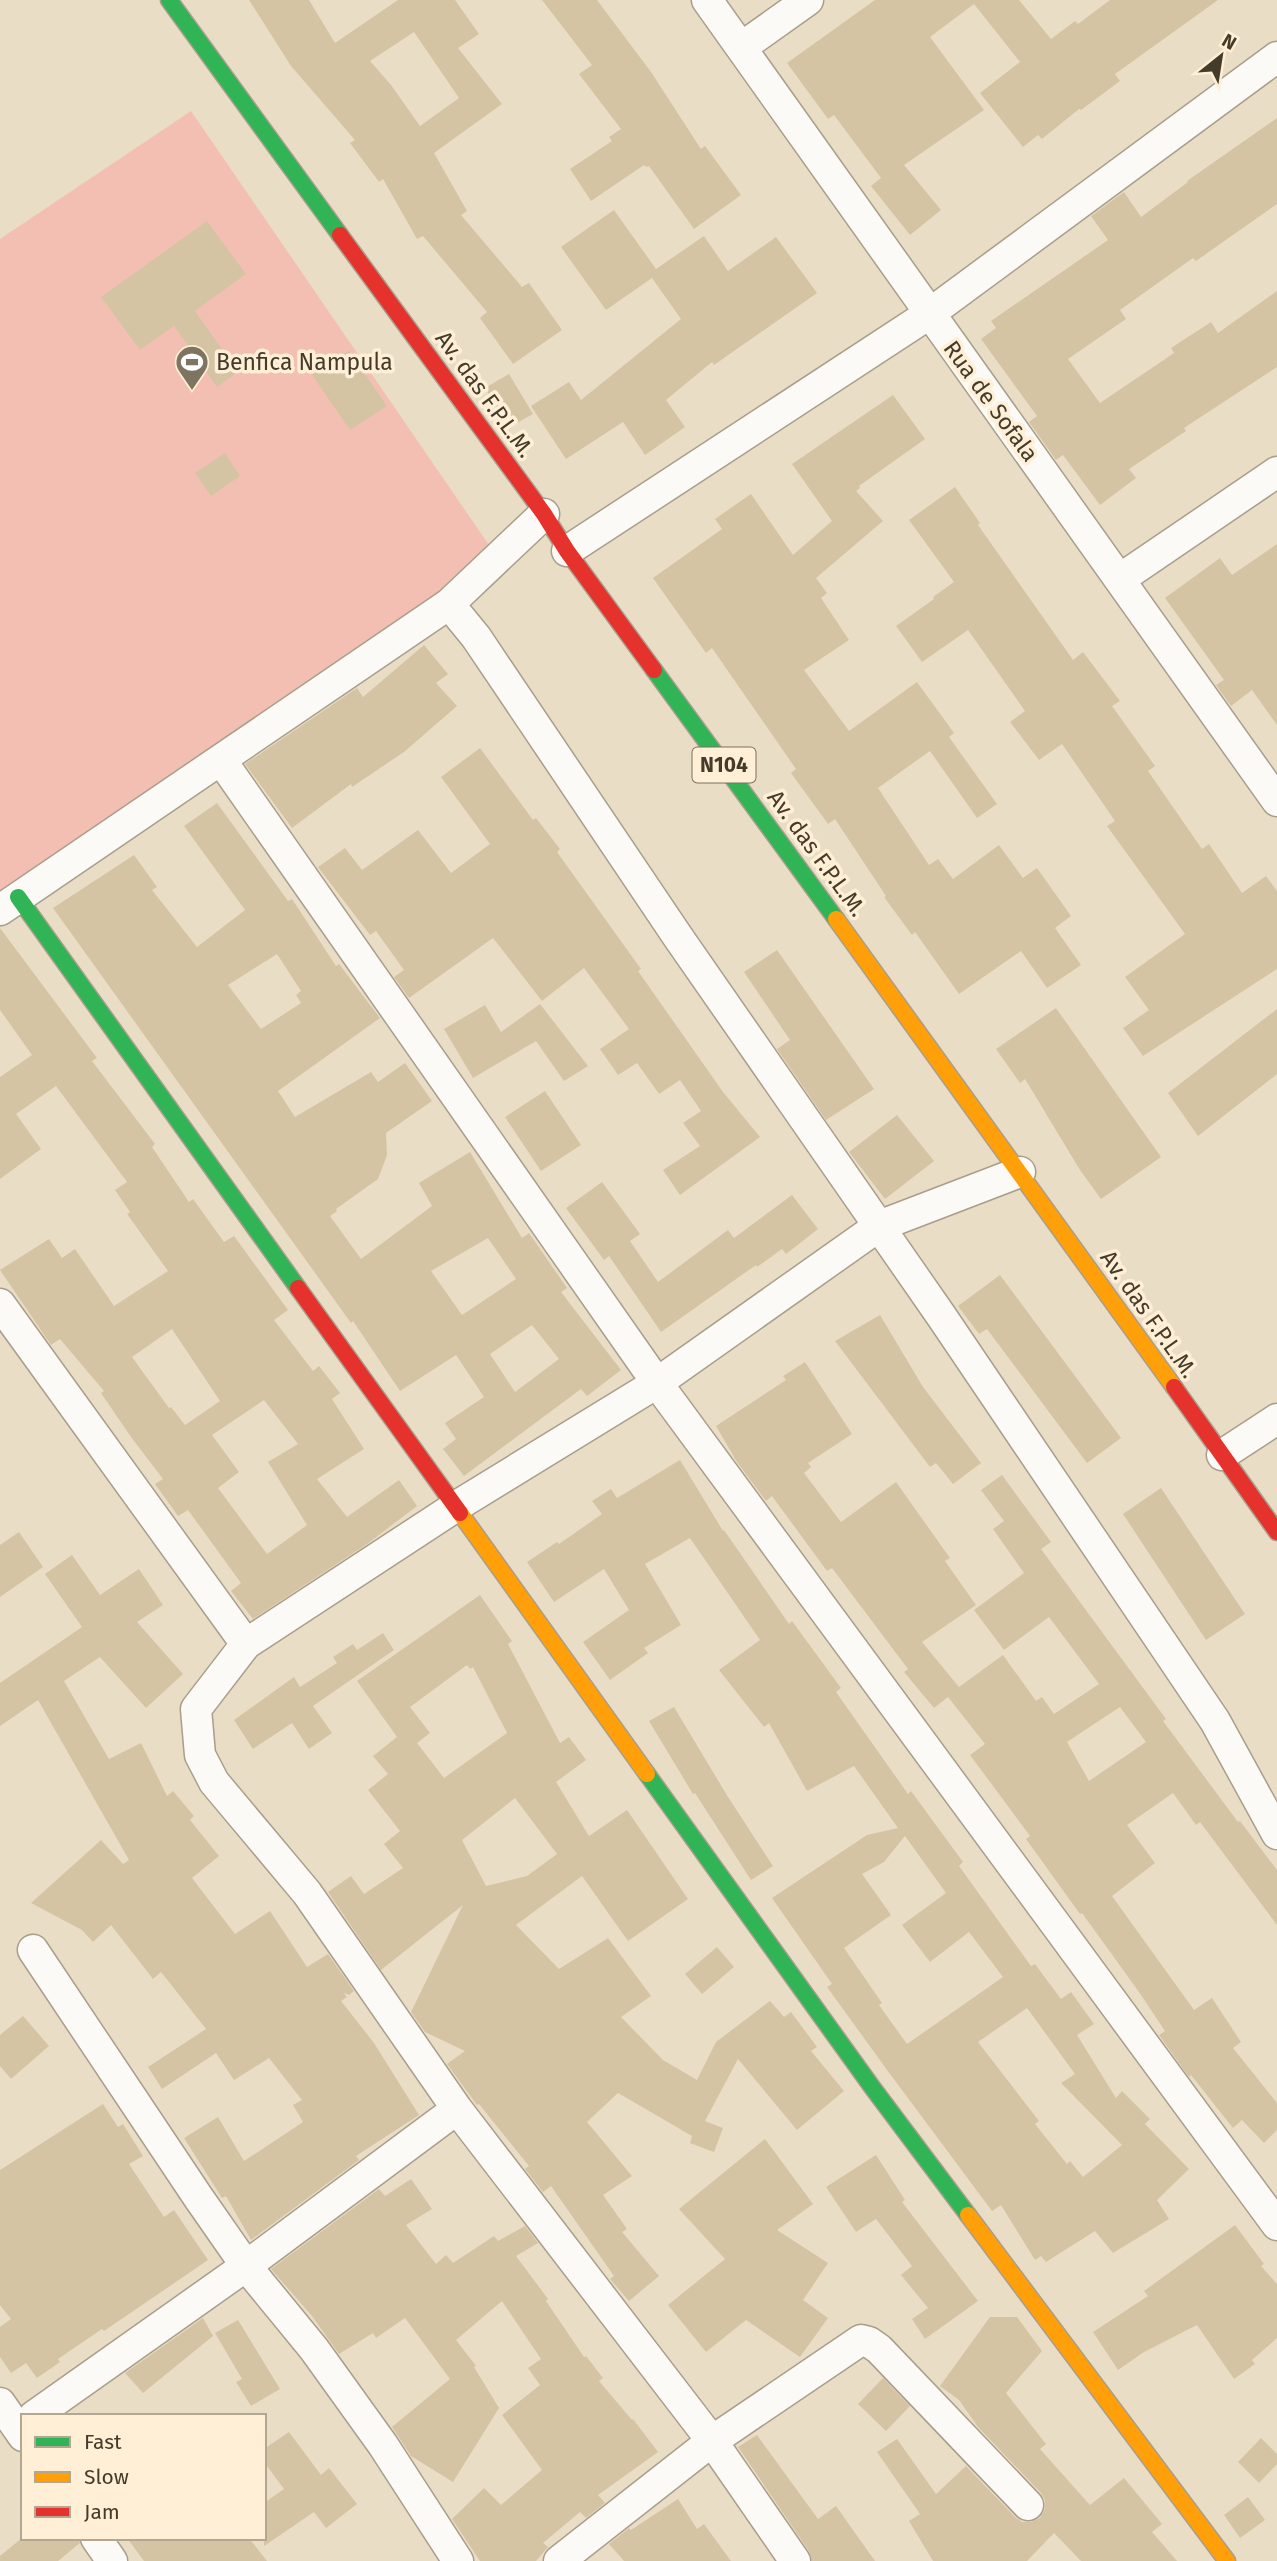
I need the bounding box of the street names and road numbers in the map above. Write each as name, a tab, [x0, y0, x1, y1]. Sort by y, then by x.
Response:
street label: Av. das F.P.L.M.	[430, 325, 540, 463]
street label: Rua de Sofala	[938, 335, 1044, 467]
road number: N104	[692, 748, 756, 782]
street label: Av. das F.P.L.M.	[762, 784, 872, 922]
street label: Av. das F.P.L.M.	[1095, 1245, 1203, 1383]

